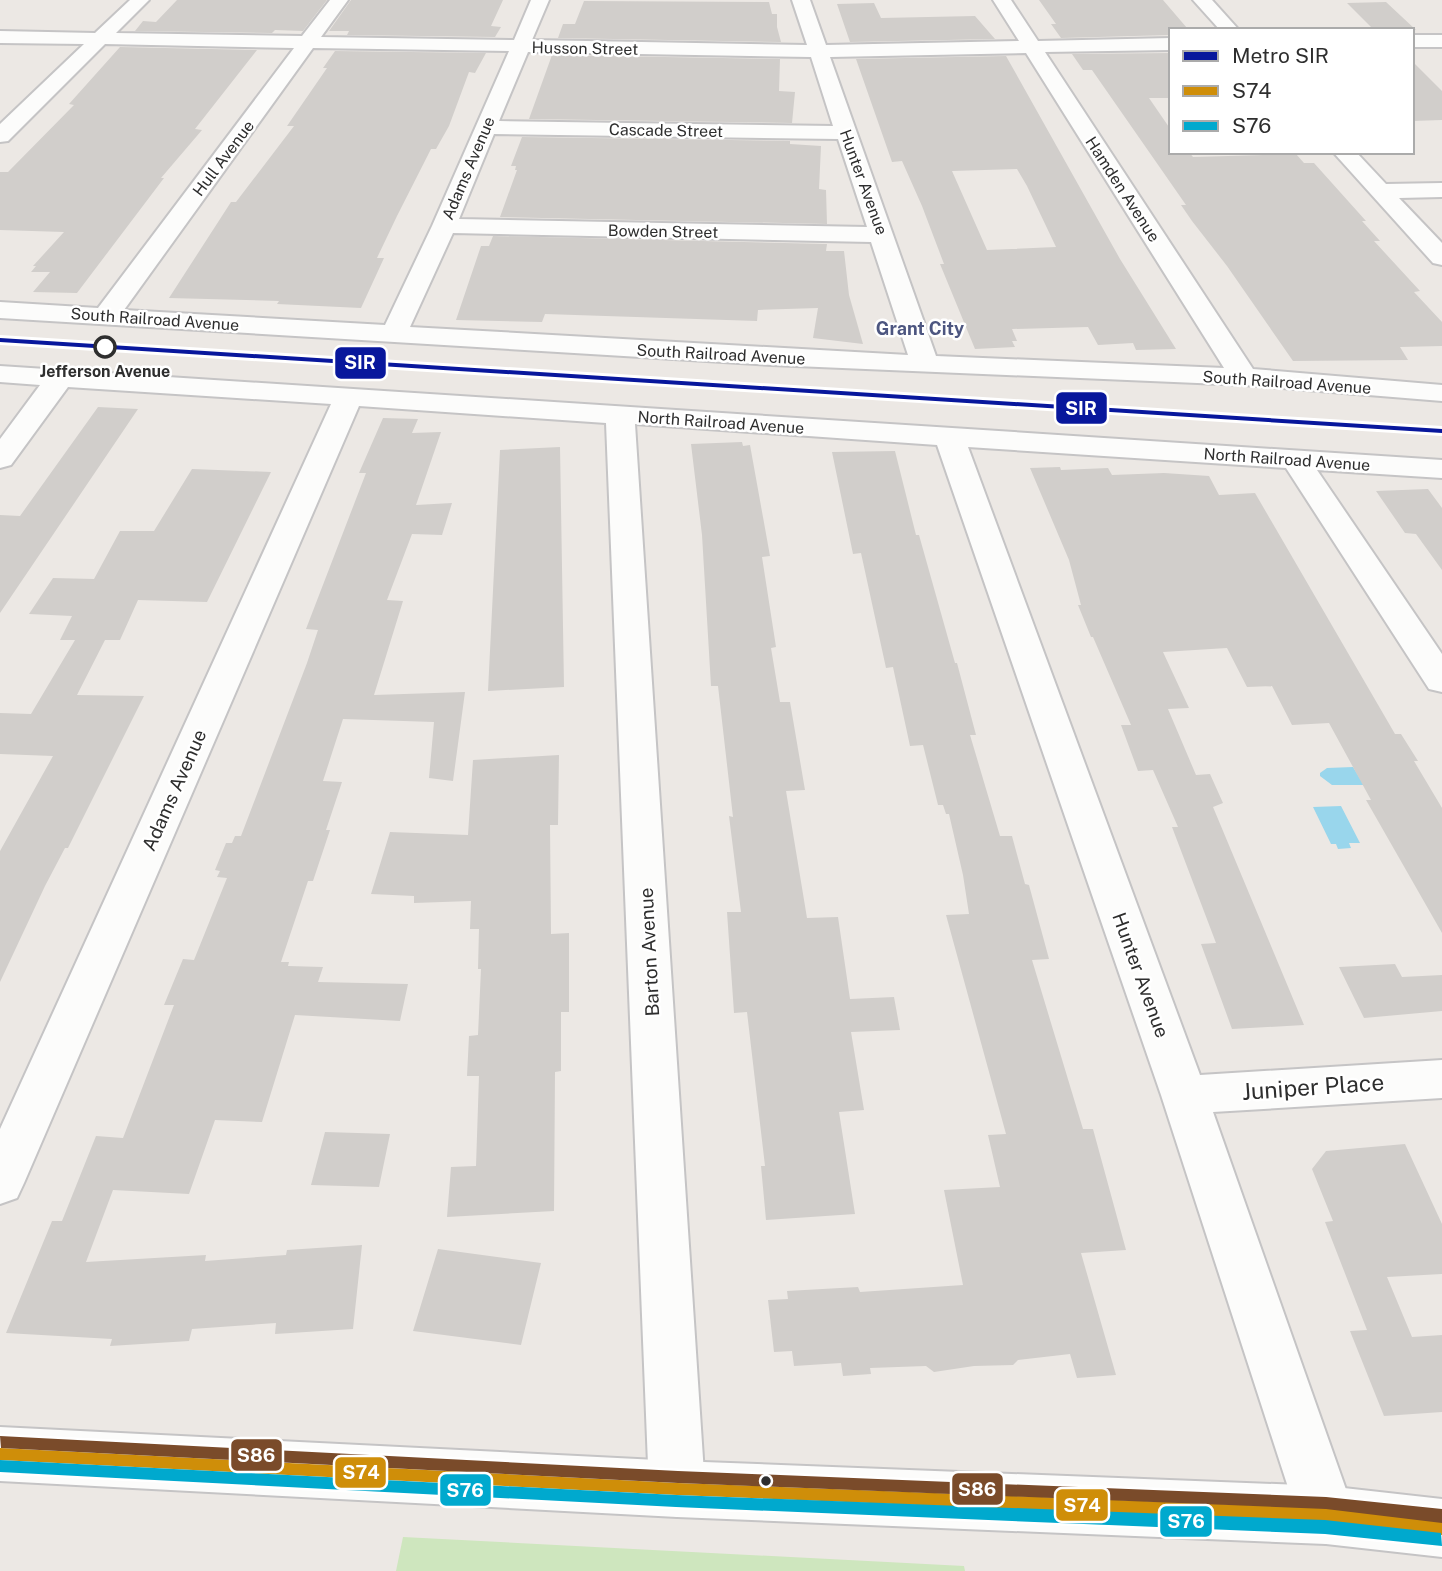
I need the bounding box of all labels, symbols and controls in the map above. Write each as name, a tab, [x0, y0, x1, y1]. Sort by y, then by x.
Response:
legend	[1169, 28, 1414, 154]
street label: Husson Street	[532, 38, 638, 59]
text: Metro SIR	[1232, 43, 1329, 68]
text: S74	[1232, 78, 1271, 103]
text: S76	[1232, 113, 1271, 138]
street label: Adams Avenue	[438, 114, 499, 223]
street label: Hull Avenue	[189, 117, 258, 200]
street label: Cascade Street	[609, 120, 723, 141]
street label: Hunter Avenue	[836, 127, 891, 237]
street label: Hamden Avenue	[1082, 133, 1164, 245]
street label: Bowden Street	[608, 221, 718, 242]
street label: South Railroad Avenue	[70, 304, 240, 335]
district label: Grant City	[876, 318, 964, 339]
marker: Jefferson Avenue	[94, 336, 116, 358]
street label: South Railroad Avenue	[636, 341, 806, 368]
line badge: SIR	[334, 346, 387, 380]
text: SIR	[344, 351, 376, 373]
place label: Jefferson Avenue	[40, 362, 170, 381]
street label: South Railroad Avenue	[1202, 367, 1372, 398]
line badge: SIR	[1055, 391, 1108, 425]
text: SIR	[1065, 397, 1097, 419]
street label: North Railroad Avenue	[637, 407, 805, 438]
street label: North Railroad Avenue	[1203, 444, 1371, 475]
street label: Adams Avenue	[137, 726, 211, 854]
street label: Barton Avenue	[635, 887, 663, 1017]
street label: Hunter Avenue	[1108, 909, 1174, 1041]
street label: Juniper Place	[1241, 1068, 1385, 1105]
line badge: S86	[230, 1438, 283, 1472]
text: S86	[237, 1444, 275, 1466]
line badge: S74	[334, 1456, 387, 1489]
text: S74	[342, 1461, 380, 1483]
line badge: S86	[951, 1472, 1004, 1506]
line badge: S76	[439, 1473, 492, 1507]
unlabelled marker	[759, 1474, 773, 1488]
text: S86	[958, 1478, 996, 1500]
text: S76	[446, 1479, 484, 1501]
line badge: S74	[1055, 1488, 1109, 1522]
text: S74	[1063, 1494, 1101, 1516]
line badge: S76	[1159, 1505, 1213, 1538]
text: S76	[1167, 1510, 1205, 1532]

